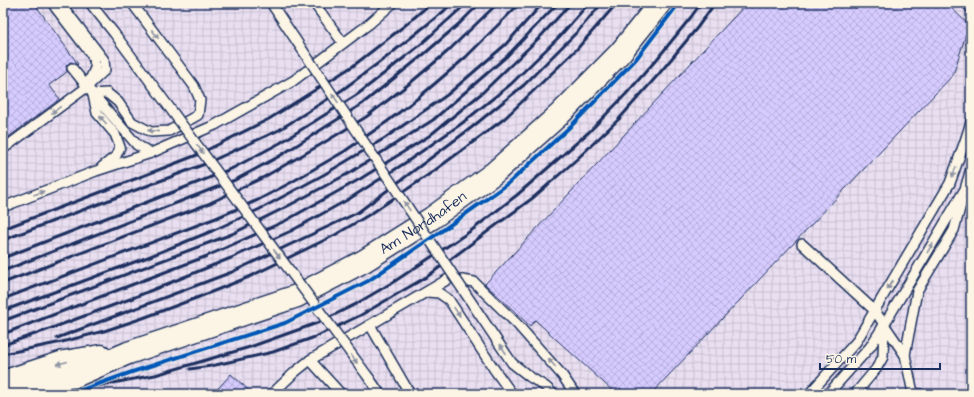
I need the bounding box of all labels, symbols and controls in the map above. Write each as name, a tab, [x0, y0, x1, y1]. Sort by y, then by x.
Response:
one-way arrow	[151, 29, 160, 40]
one-way arrow	[331, 93, 339, 103]
one-way arrow	[50, 106, 61, 114]
one-way arrow	[98, 115, 107, 126]
one-way arrow	[147, 128, 160, 134]
one-way arrow	[196, 144, 205, 155]
one-way arrow	[950, 167, 956, 179]
street label: Am Nordhafen	[375, 186, 471, 259]
one-way arrow	[34, 189, 46, 195]
one-way arrow	[403, 201, 411, 211]
one-way arrow	[926, 243, 934, 253]
one-way arrow	[273, 249, 281, 259]
one-way arrow	[886, 279, 893, 291]
one-way arrow	[453, 307, 461, 317]
one-way arrow	[499, 344, 507, 354]
scale bar	[820, 345, 940, 371]
text: 50 m	[826, 351, 857, 368]
one-way arrow	[350, 354, 358, 364]
one-way arrow	[547, 358, 556, 368]
one-way arrow	[55, 360, 67, 366]

